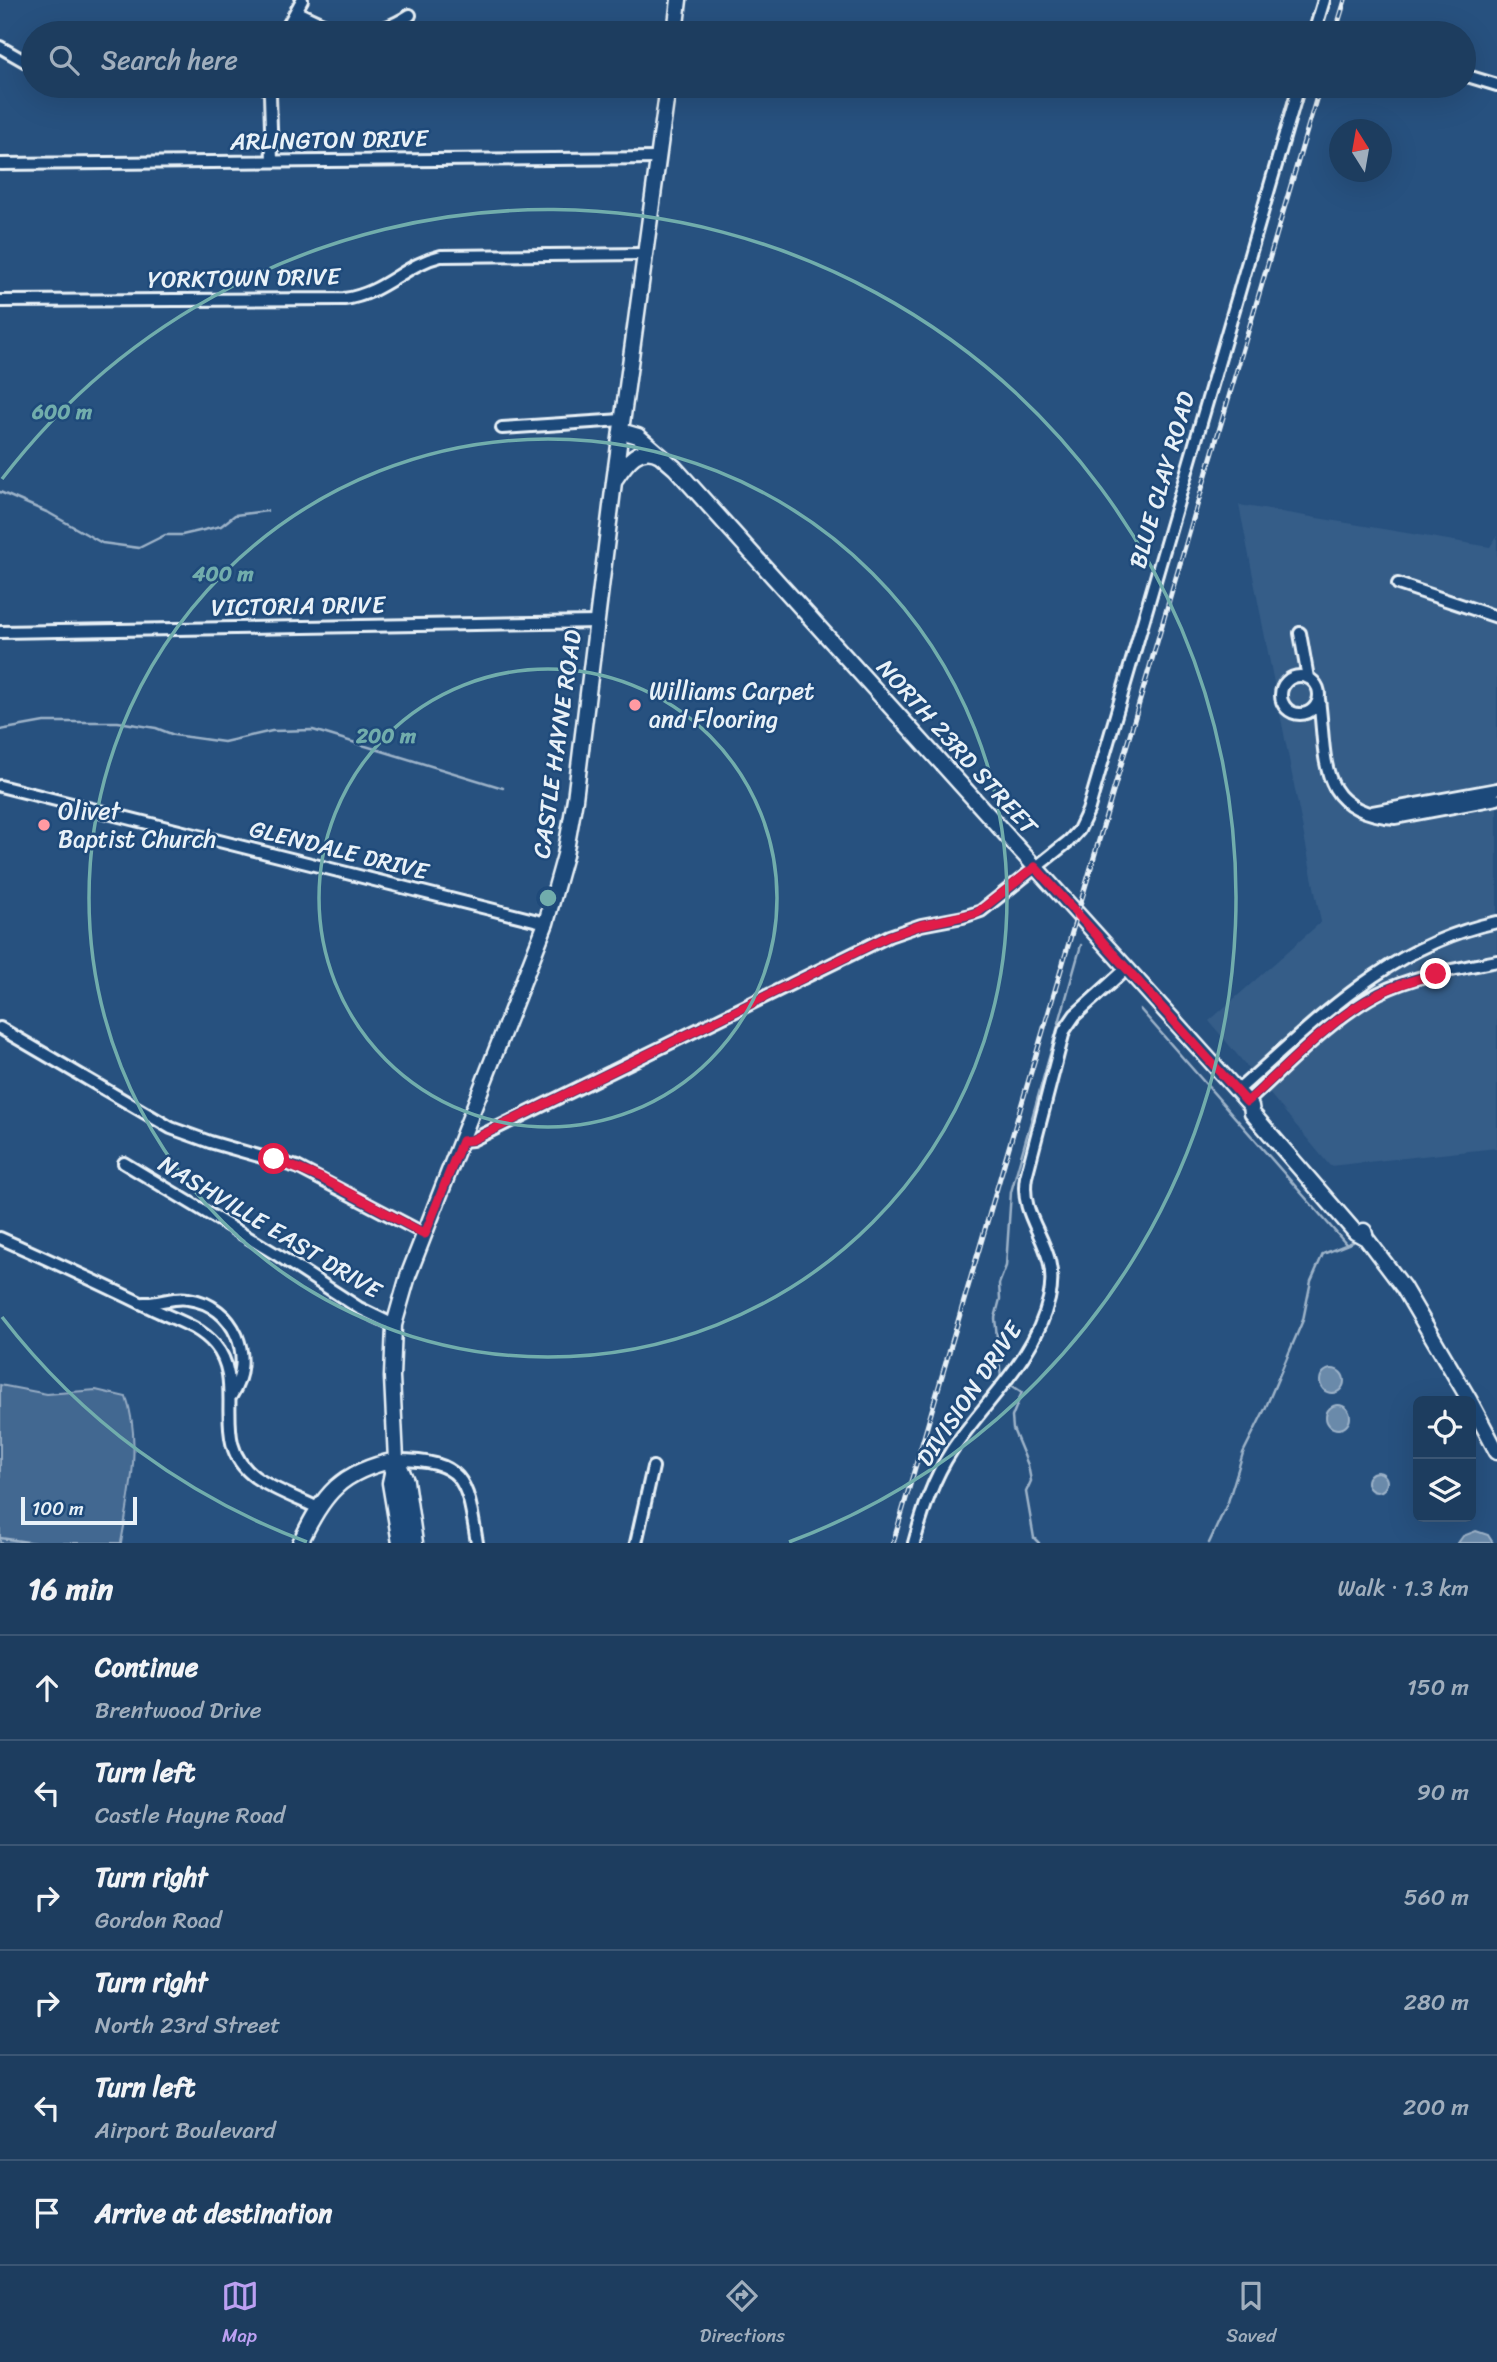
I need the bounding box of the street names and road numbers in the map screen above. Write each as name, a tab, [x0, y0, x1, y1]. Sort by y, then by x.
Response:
street label: ARLINGTON DRIVE	[229, 117, 430, 163]
street label: YORKTOWN DRIVE	[147, 255, 342, 301]
street label: BLUE CLAY ROAD	[1117, 386, 1207, 573]
street label: VICTORIA DRIVE	[211, 583, 387, 629]
street label: CASTLE HAYNE ROAD	[520, 627, 594, 861]
street label: NORTH 23RD STREET	[866, 649, 1049, 846]
street label: GLENDALE DRIVE	[245, 808, 434, 893]
street label: NASHVILLE EAST DRIVE	[150, 1143, 391, 1311]
street label: DIVISION DRIVE	[905, 1311, 1034, 1475]

